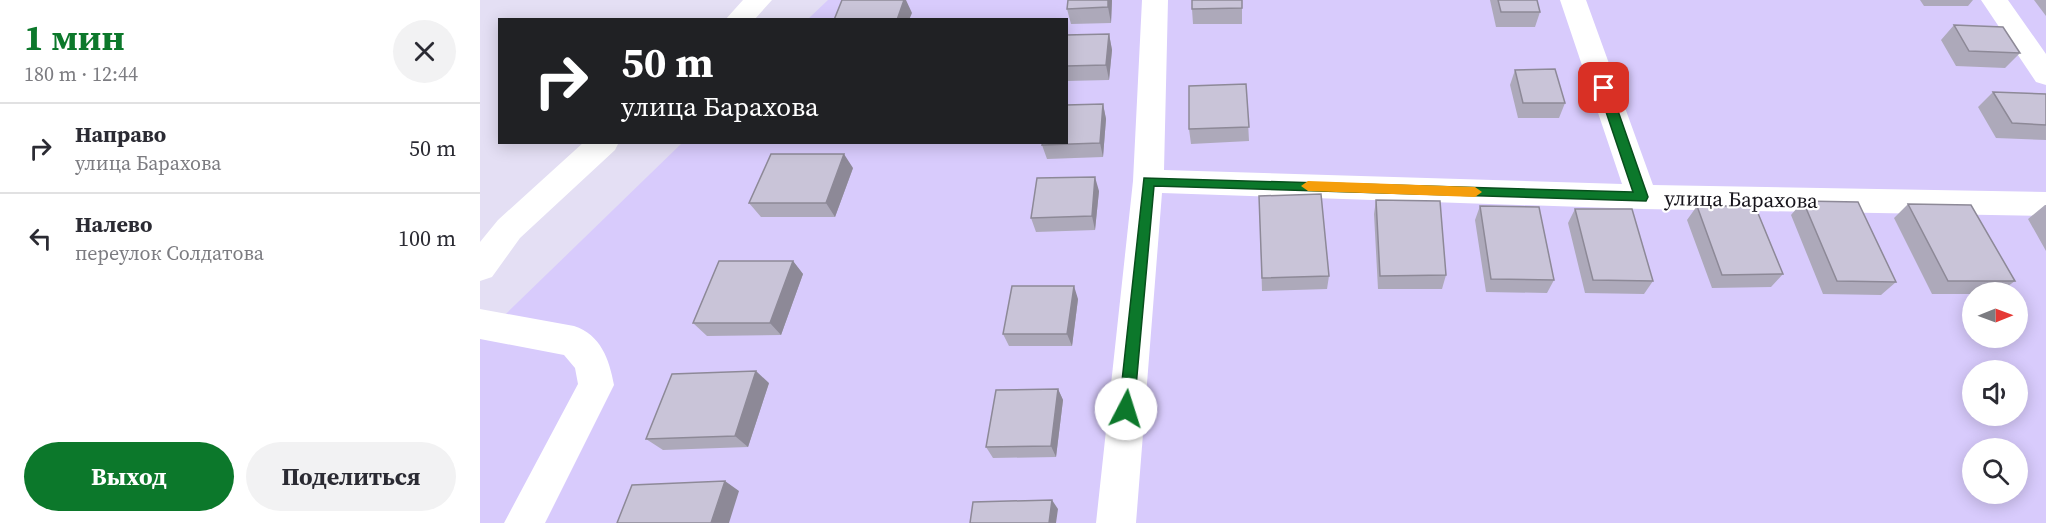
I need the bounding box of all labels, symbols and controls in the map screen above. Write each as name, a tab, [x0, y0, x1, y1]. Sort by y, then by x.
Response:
text: 1 мин	[24, 13, 125, 62]
button: close	[393, 20, 456, 83]
text: 50 m	[621, 33, 714, 91]
icon: right	[522, 42, 600, 120]
text: 180 m · 12:44	[24, 60, 138, 88]
pin	[1578, 62, 1629, 113]
icon: arrive	[1587, 71, 1620, 104]
text: улица Барахова	[621, 88, 819, 125]
text: Направо	[75, 119, 166, 149]
icon: right	[24, 132, 57, 165]
text: 50 m	[409, 133, 456, 163]
text: улица Барахова	[75, 149, 222, 177]
street label: улица Барахова	[1664, 183, 1818, 215]
text: Налево	[75, 209, 152, 239]
icon: left	[24, 222, 57, 255]
text: 100 m	[398, 223, 456, 253]
text: переулок Солдатова	[75, 239, 264, 267]
north arrow	[1962, 282, 2028, 348]
map controls	[1962, 282, 2028, 504]
button: sound	[1962, 360, 2028, 426]
position arrow	[1094, 377, 1158, 441]
button: search	[1962, 438, 2028, 504]
button: Выход	[24, 442, 234, 511]
button: Поделиться	[246, 442, 456, 511]

